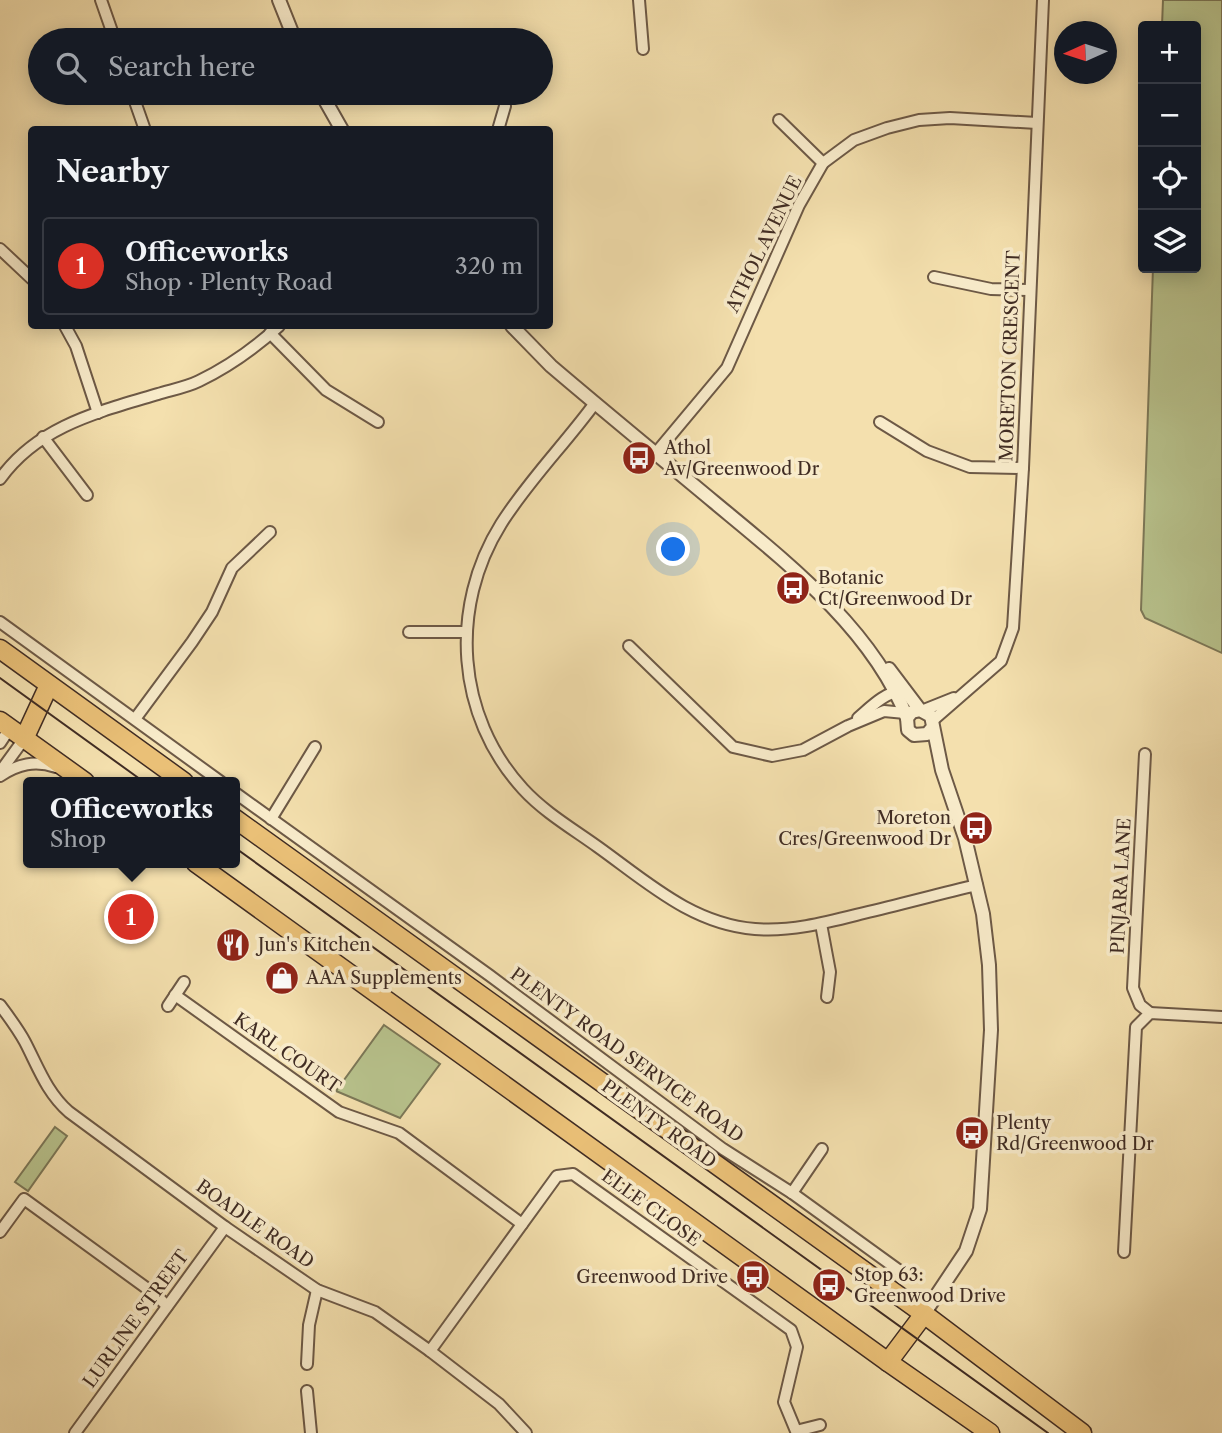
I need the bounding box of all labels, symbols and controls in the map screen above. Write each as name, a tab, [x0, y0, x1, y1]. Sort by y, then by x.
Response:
north arrow	[1054, 21, 1117, 84]
map controls	[1138, 21, 1201, 273]
button: +	[1138, 21, 1201, 84]
search box	[28, 28, 553, 105]
icon: search	[52, 48, 90, 86]
text: Search here	[108, 51, 255, 83]
button: −	[1138, 84, 1201, 147]
button: locate	[1138, 147, 1201, 210]
text: Nearby	[56, 153, 169, 190]
street label: ATHOL AVENUE	[721, 172, 807, 317]
button: layers	[1138, 210, 1201, 273]
text: Officeworks	[125, 236, 289, 268]
street label: MORETON CRESCENT	[995, 250, 1025, 462]
text: 1	[76, 252, 86, 280]
text: 320 m	[455, 252, 523, 280]
text: Shop · Plenty Road	[125, 268, 333, 296]
place label: Athol Av/Greenwood Dr	[663, 437, 820, 480]
bus stop icon: Athol Av/Greenwood Dr	[620, 439, 658, 477]
your location	[656, 532, 690, 566]
place label: Botanic Ct/Greenwood Dr	[818, 567, 972, 610]
bus stop icon: Botanic Ct/Greenwood Dr	[774, 569, 812, 607]
popup	[23, 777, 240, 868]
text: Officeworks	[50, 793, 213, 825]
place label: Moreton Cres/Greenwood Dr	[778, 807, 951, 850]
bus stop icon: Moreton Cres/Greenwood Dr	[957, 809, 995, 847]
street label: PINJARA LANE	[1106, 817, 1136, 955]
text: Shop	[50, 825, 106, 853]
pin: 1	[108, 891, 154, 943]
restaurant icon: Jun's Kitchen	[214, 926, 252, 964]
place label: Jun's Kitchen	[255, 934, 371, 956]
shop icon: AAA Supplements	[263, 959, 301, 997]
street label: PLENTY ROAD SERVICE ROAD	[506, 963, 748, 1147]
place label: AAA Supplements	[305, 967, 462, 989]
street label: KARL COURT	[229, 1008, 345, 1098]
street label: PLENTY ROAD	[597, 1075, 721, 1173]
place label: Plenty Rd/Greenwood Dr	[996, 1112, 1154, 1155]
bus stop icon: Plenty Rd/Greenwood Dr	[953, 1114, 991, 1152]
street label: ELLE CLOSE	[597, 1165, 705, 1251]
street label: BOADLE ROAD	[192, 1175, 318, 1273]
street label: LURLINE STREET	[79, 1245, 194, 1392]
bus stop icon: Greenwood Drive	[734, 1258, 772, 1296]
place label: Stop 63: Greenwood Drive	[854, 1264, 1006, 1307]
place label: Greenwood Drive	[576, 1266, 728, 1288]
bus stop icon: Stop 63: Greenwood Drive	[810, 1266, 848, 1304]

